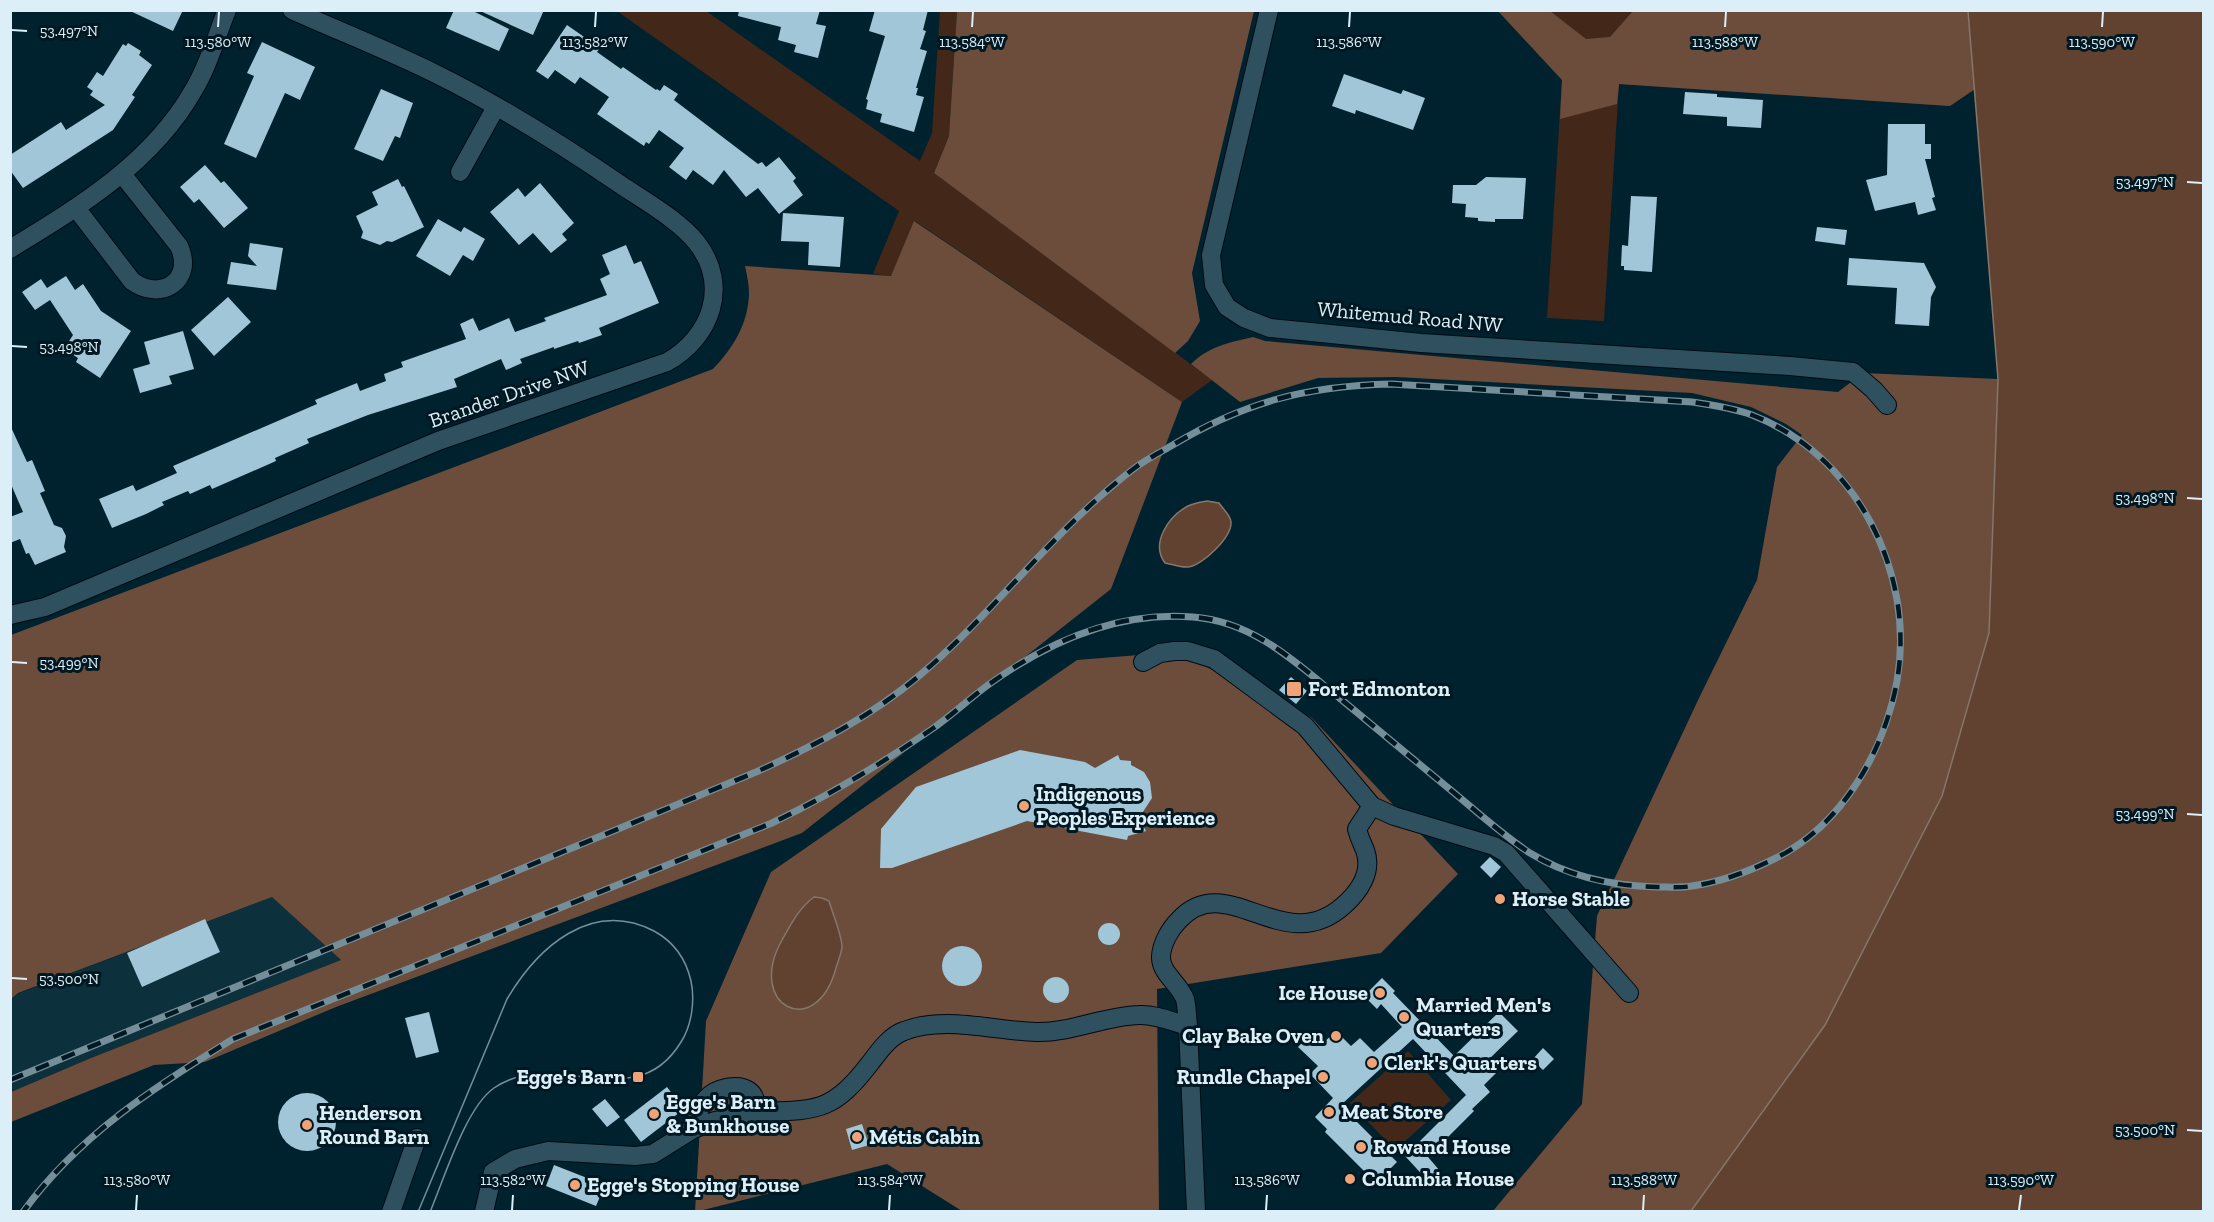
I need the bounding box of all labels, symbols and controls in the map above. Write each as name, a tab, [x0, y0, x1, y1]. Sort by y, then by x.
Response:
text: 53.497°N	[40, 22, 98, 40]
text: 113.580°W	[185, 33, 251, 51]
text: 113.582°W	[562, 33, 628, 51]
text: 113.584°W	[939, 33, 1005, 51]
text: 113.586°W	[1316, 33, 1382, 51]
text: 113.588°W	[1692, 33, 1758, 51]
text: 113.590°W	[2069, 33, 2135, 51]
text: 53.497°N	[2116, 173, 2174, 191]
street label: Whitemud Road NW	[1316, 296, 1504, 337]
text: 53.498°N	[39, 338, 99, 356]
street label: Brander Drive NW	[426, 354, 593, 433]
text: 53.498°N	[2115, 489, 2175, 507]
text: 53.499°N	[39, 654, 99, 672]
place label: Fort Edmonton	[1308, 676, 1451, 701]
marker: Fort Edmonton	[1285, 680, 1303, 698]
place label: Indigenous Peoples Experience	[1036, 781, 1215, 830]
marker: Indigenous Peoples Experience	[1017, 799, 1031, 813]
text: 53.499°N	[2115, 805, 2175, 823]
place label: Horse Stable	[1512, 886, 1630, 911]
marker: Horse Stable	[1493, 892, 1507, 906]
text: 53.500°N	[39, 970, 99, 988]
place label: Ice House	[1278, 980, 1368, 1005]
marker: Ice House	[1373, 986, 1387, 1000]
place label: Married Men's Quarters	[1416, 992, 1551, 1041]
marker: Married Men's Quarters	[1397, 1010, 1411, 1024]
place label: Clay Bake Oven	[1182, 1023, 1325, 1048]
marker: Clay Bake Oven	[1329, 1029, 1343, 1043]
place label: Clerk's Quarters	[1384, 1050, 1537, 1075]
marker: Clerk's Quarters	[1365, 1056, 1379, 1070]
place label: Egge's Barn	[516, 1064, 627, 1089]
place label: Rundle Chapel	[1176, 1064, 1311, 1089]
marker: Egge's Barn	[631, 1070, 645, 1084]
marker: Rundle Chapel	[1316, 1070, 1330, 1084]
place label: Egge's Barn & Bunkhouse	[666, 1089, 789, 1138]
place label: Meat Store	[1341, 1099, 1443, 1124]
place label: Henderson Round Barn	[319, 1100, 430, 1149]
marker: Meat Store	[1322, 1105, 1336, 1119]
marker: Egge's Barn & Bunkhouse	[647, 1107, 661, 1121]
marker: Henderson Round Barn	[300, 1118, 314, 1132]
text: 53.500°N	[2115, 1121, 2175, 1139]
place label: Métis Cabin	[869, 1124, 981, 1149]
marker: Métis Cabin	[850, 1130, 864, 1144]
place label: Rowand House	[1373, 1134, 1511, 1159]
marker: Rowand House	[1354, 1140, 1368, 1154]
place label: Columbia House	[1362, 1166, 1514, 1191]
text: 113.580°W	[104, 1171, 170, 1189]
text: 113.582°W	[480, 1171, 546, 1189]
text: 113.584°W	[857, 1171, 923, 1189]
text: 113.586°W	[1234, 1171, 1300, 1189]
text: 113.588°W	[1611, 1171, 1677, 1189]
text: 113.590°W	[1988, 1171, 2054, 1189]
place label: Egge's Stopping House	[587, 1172, 799, 1197]
marker: Columbia House	[1343, 1172, 1357, 1186]
marker: Egge's Stopping House	[568, 1178, 582, 1192]

